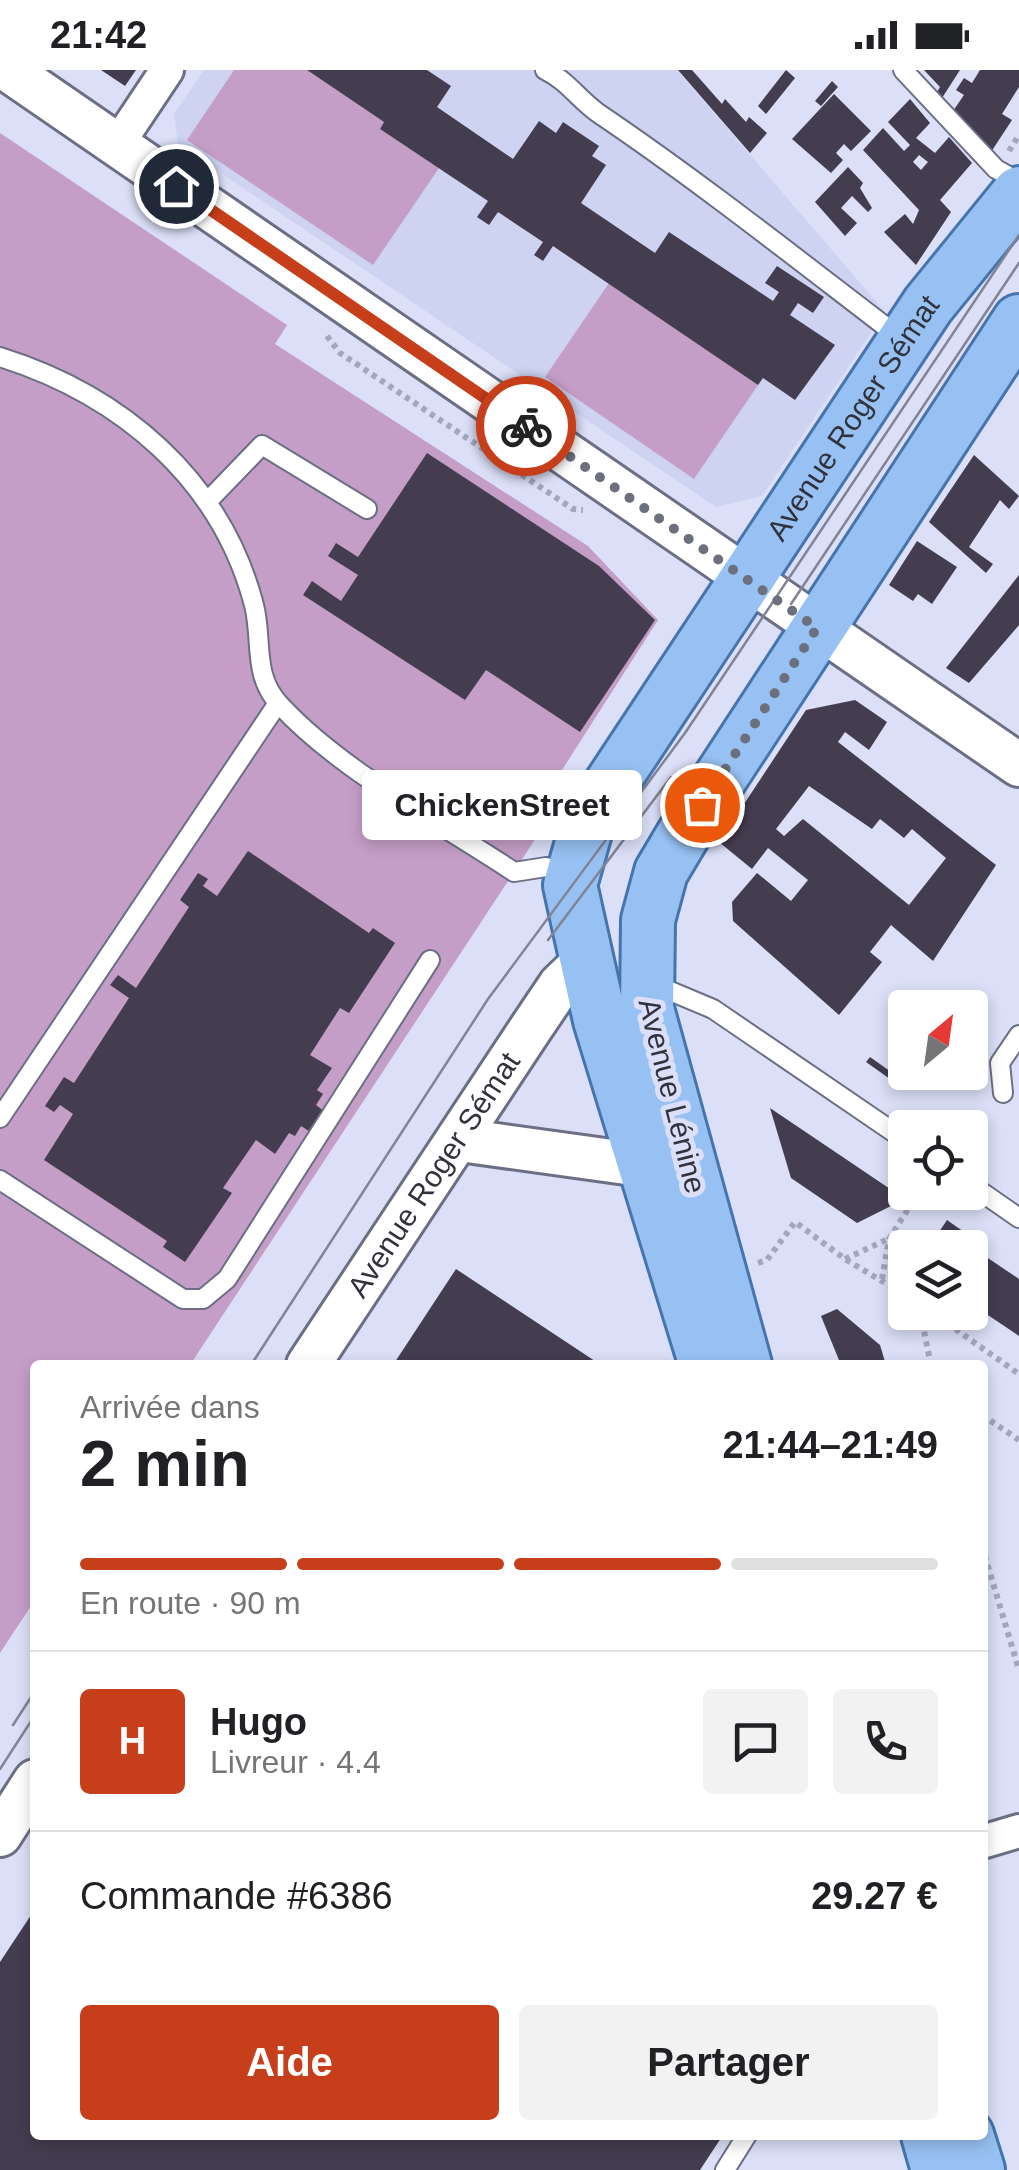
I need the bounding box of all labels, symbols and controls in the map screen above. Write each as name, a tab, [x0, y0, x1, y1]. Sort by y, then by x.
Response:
text: 21:42	[50, 14, 147, 56]
pin	[134, 144, 219, 229]
icon: home	[149, 159, 204, 214]
street label: Avenue Roger Sémat	[760, 288, 946, 546]
courier	[476, 376, 576, 476]
icon: bike	[499, 399, 554, 454]
pin	[660, 763, 745, 848]
callout: ChickenStreet	[362, 770, 642, 840]
icon: bag	[675, 778, 730, 833]
text: ChickenStreet	[394, 787, 610, 823]
north arrow	[888, 990, 988, 1090]
map controls	[888, 990, 988, 1330]
street label: Avenue Lénine	[632, 995, 713, 1197]
street label: Avenue Roger Sémat	[341, 1046, 527, 1303]
button: locate	[888, 1110, 988, 1210]
button: layers	[888, 1230, 988, 1330]
text: Arrivée dans	[80, 1389, 260, 1425]
text: 21:44–21:49	[722, 1424, 938, 1466]
text: 2 min	[80, 1427, 250, 1500]
text: En route · 90 m	[80, 1585, 301, 1621]
button: chat	[703, 1689, 808, 1794]
button: phone	[833, 1689, 938, 1794]
text: Hugo	[210, 1701, 307, 1743]
text: H	[119, 1720, 146, 1762]
text: Livreur · 4.4	[210, 1744, 381, 1780]
text: Commande #6386	[80, 1875, 393, 1917]
text: 29.27 €	[811, 1875, 938, 1917]
button: Aide	[80, 2005, 499, 2120]
button: Partager	[519, 2005, 938, 2120]

